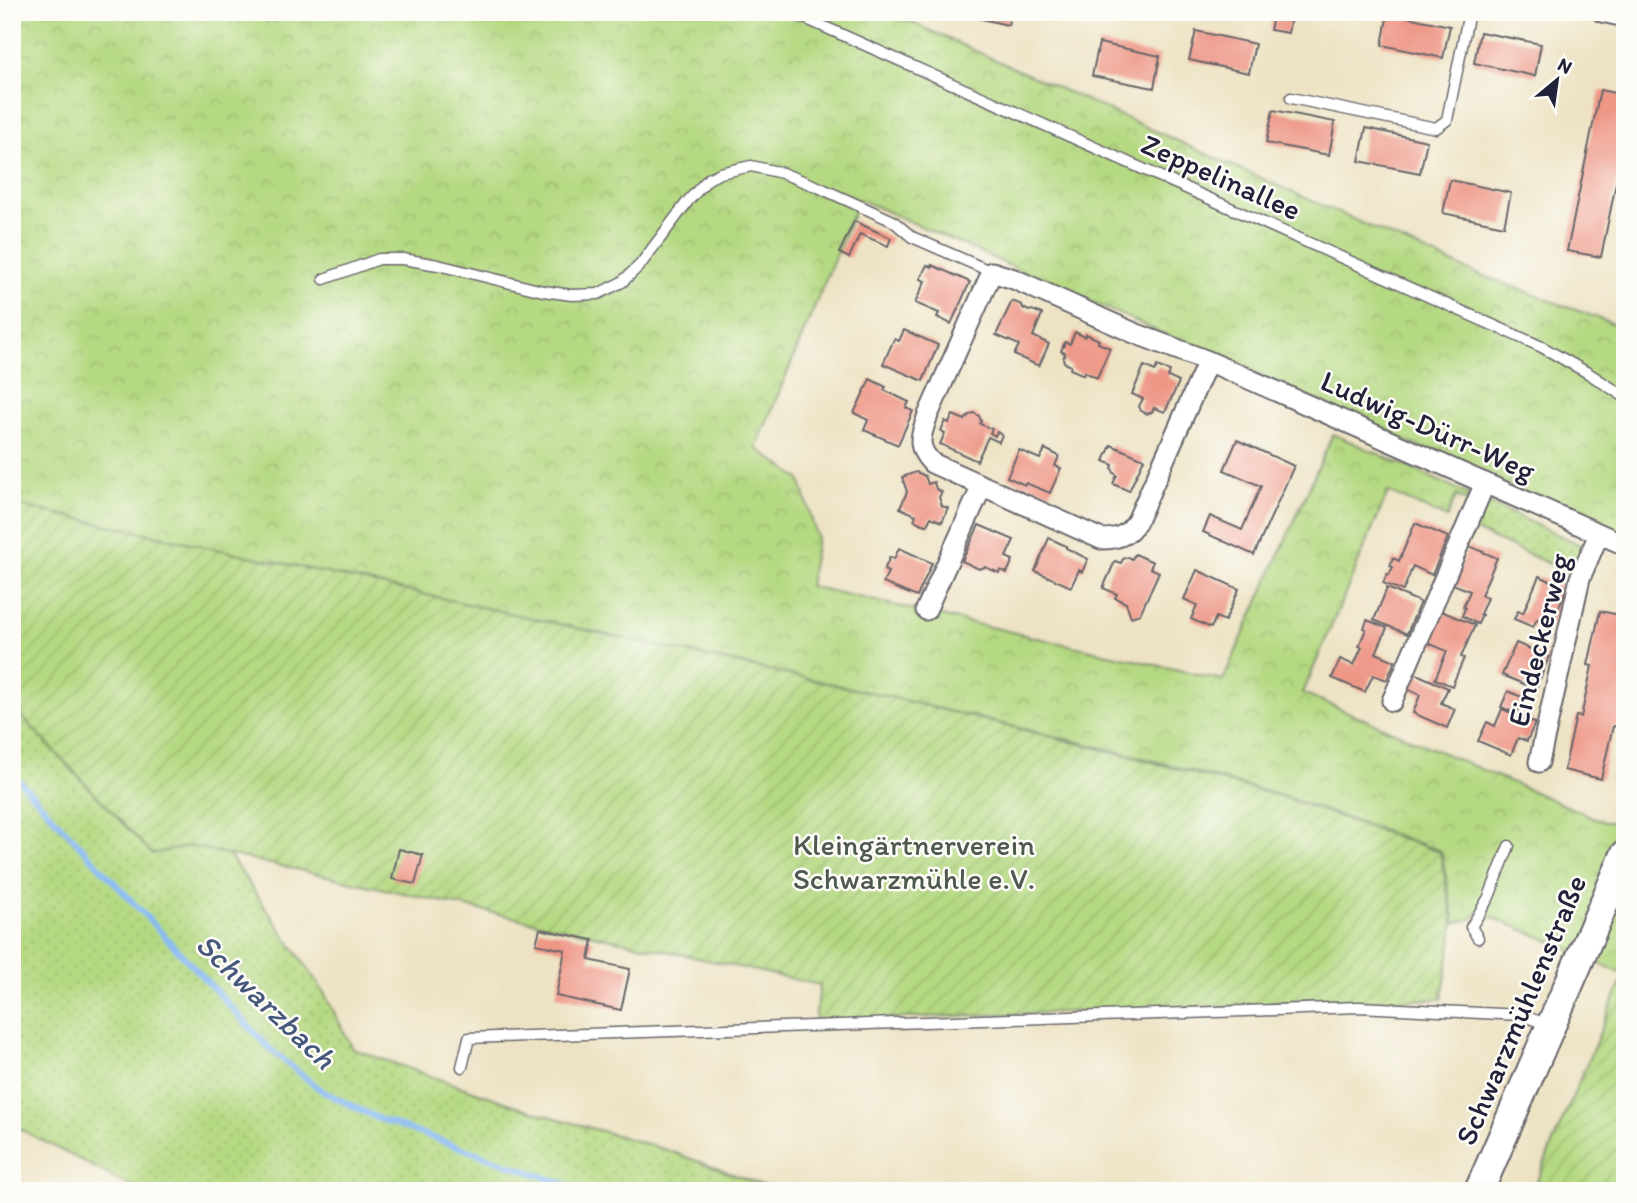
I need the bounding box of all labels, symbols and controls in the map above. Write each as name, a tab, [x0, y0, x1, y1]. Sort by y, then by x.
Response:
north arrow	[1522, 46, 1592, 116]
text: N	[1554, 52, 1576, 79]
street label: Zeppelinallee	[1136, 125, 1307, 228]
street label: Ludwig-Dürr-Weg	[1315, 362, 1542, 490]
street label: Eindeckerweg	[1499, 549, 1578, 730]
park label: Kleingärtnerverein Schwarzmühle e.V.	[793, 826, 1035, 897]
street label: Schwarzmühlenstraße	[1447, 869, 1594, 1150]
water label: Schwarzbach	[188, 925, 344, 1077]

